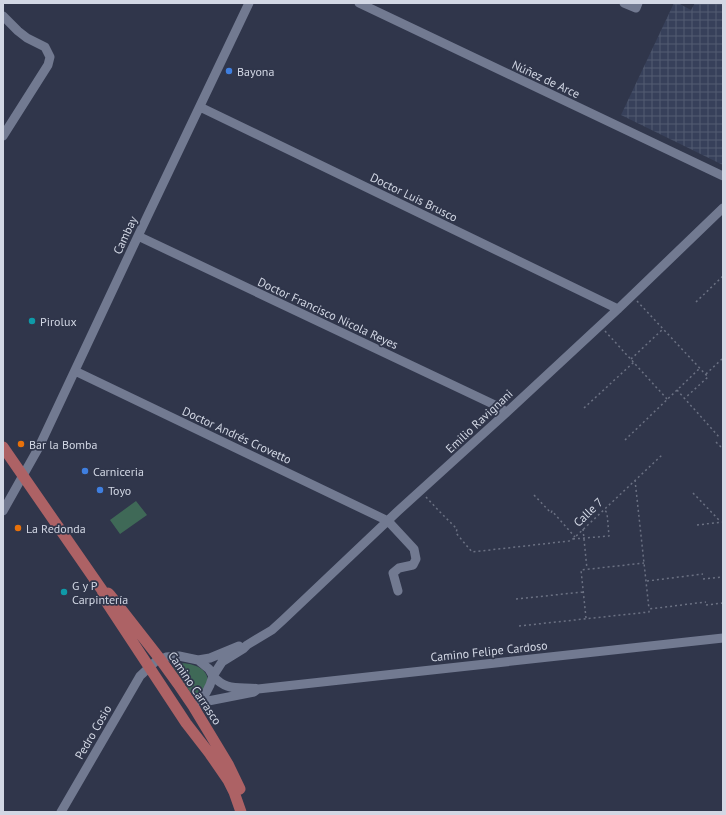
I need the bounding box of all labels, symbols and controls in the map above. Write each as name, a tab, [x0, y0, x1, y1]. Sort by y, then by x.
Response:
street label: Núñez de Arce	[510, 57, 582, 101]
place label: Bayona	[237, 64, 274, 79]
marker: Bayona	[224, 66, 234, 76]
street label: Doctor Luis Brusco	[368, 169, 460, 225]
street label: Cambay	[110, 213, 140, 256]
street label: Doctor Francisco Nicola Reyes	[255, 274, 401, 352]
place label: Pirolux	[40, 314, 77, 329]
marker: Pirolux	[27, 316, 37, 326]
street label: Emilio Ravignani	[442, 386, 516, 456]
street label: Doctor Andrés Crovetto	[180, 403, 294, 467]
place label: Bar la Bomba	[29, 437, 98, 452]
marker: Bar la Bomba	[16, 439, 26, 449]
place label: Carniceria	[93, 464, 144, 479]
marker: Carniceria	[80, 466, 90, 476]
place label: Toyo	[108, 483, 131, 498]
marker: Toyo	[95, 485, 105, 495]
street label: Calle 7	[570, 494, 606, 530]
place label: La Redonda	[26, 521, 86, 536]
marker: La Redonda	[13, 523, 23, 533]
place label: G y P Carpintería	[72, 578, 128, 607]
marker: G y P Carpintería	[59, 587, 69, 597]
street label: Camino Felipe Cardoso	[430, 637, 548, 665]
street label: Camino Carrasco	[165, 649, 225, 727]
street label: Pedro Cosio	[71, 702, 115, 762]

